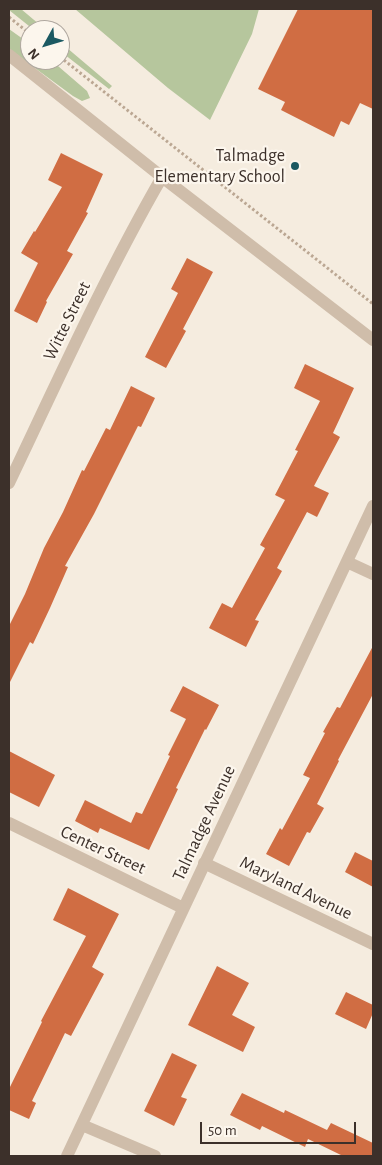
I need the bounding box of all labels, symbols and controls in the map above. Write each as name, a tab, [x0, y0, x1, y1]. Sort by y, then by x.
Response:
north arrow	[20, 20, 70, 70]
text: N	[26, 46, 43, 62]
place label: Talmadge Elementary School	[155, 145, 285, 188]
marker: Talmadge Elementary School	[289, 160, 301, 172]
street label: Witte Street	[39, 278, 95, 364]
street label: Talmadge Avenue	[168, 762, 240, 884]
street label: Center Street	[57, 821, 149, 879]
street label: Maryland Avenue	[236, 851, 356, 925]
scale bar	[202, 1112, 358, 1144]
text: 50 m	[208, 1123, 237, 1138]

